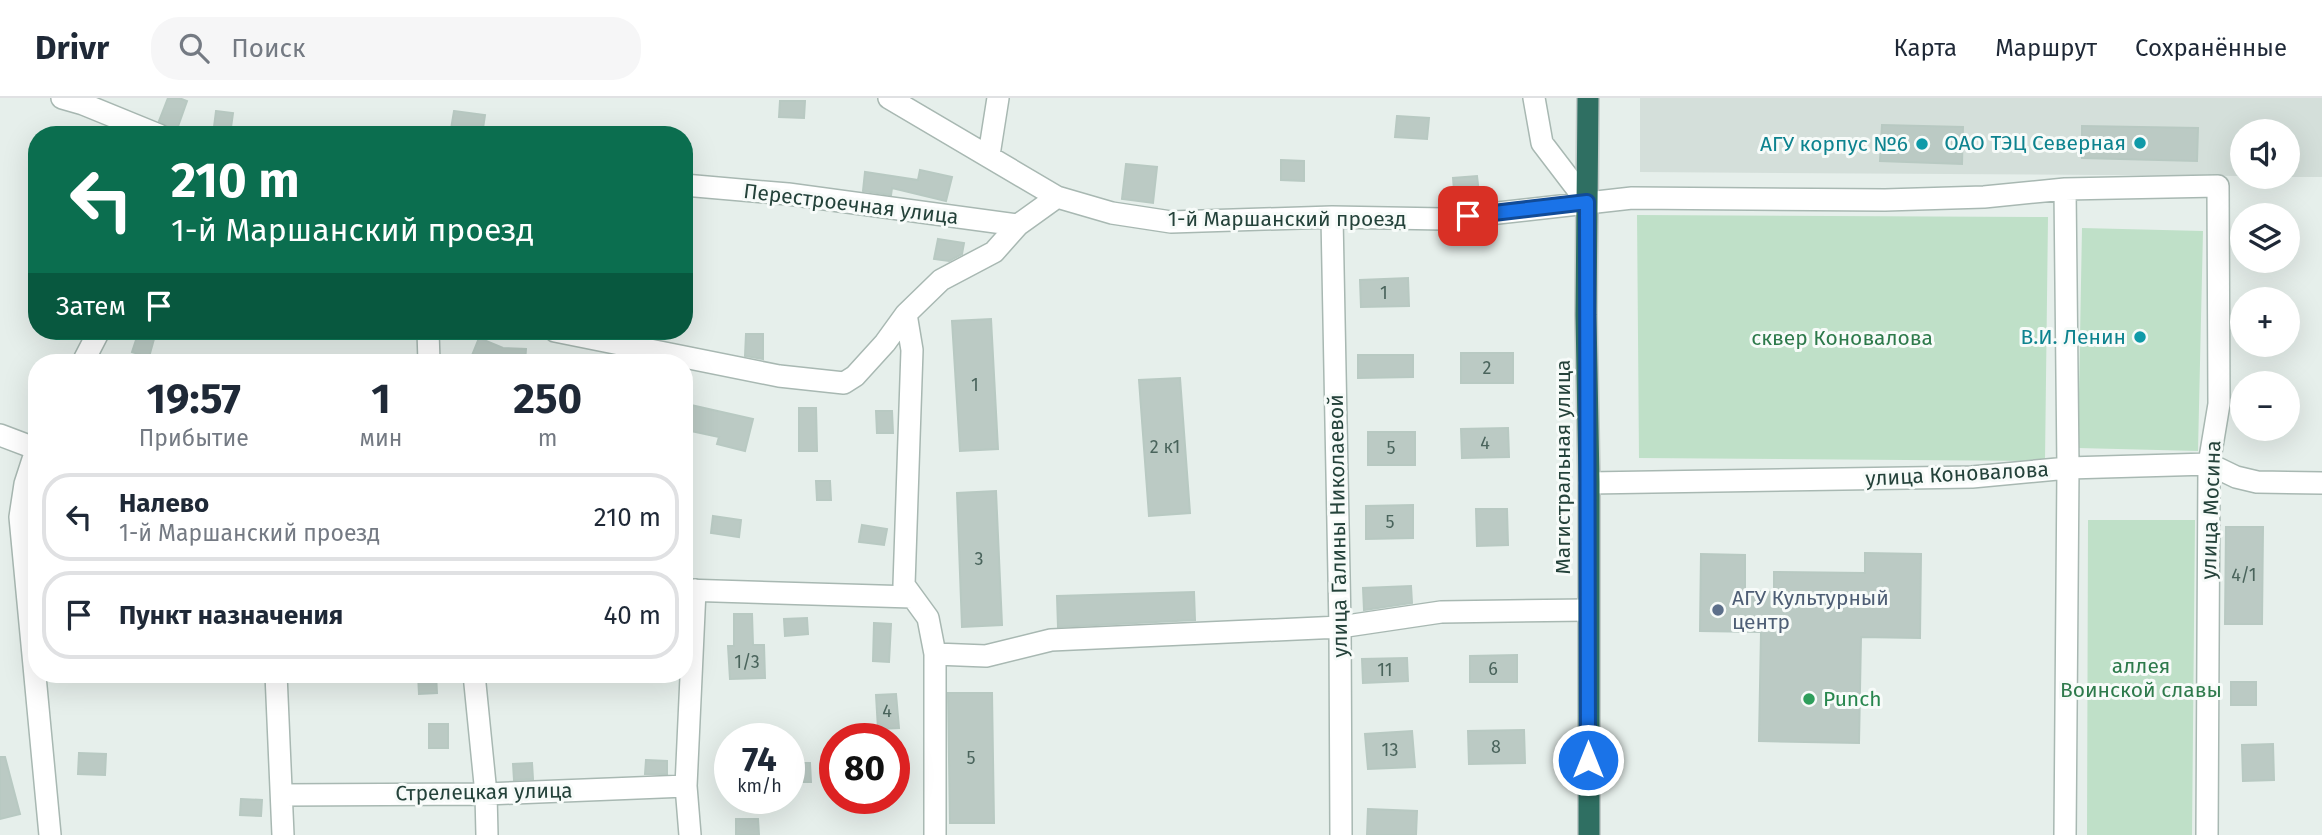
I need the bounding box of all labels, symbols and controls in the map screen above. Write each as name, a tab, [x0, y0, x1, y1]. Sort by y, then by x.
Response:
search box	[151, 17, 641, 80]
text: Drivr	[35, 28, 109, 68]
icon: search	[175, 29, 213, 67]
text: Поиск	[231, 33, 305, 64]
text: Карта	[1894, 34, 1957, 62]
text: Маршрут	[1995, 34, 2097, 62]
text: Сохранённые	[2135, 34, 2287, 62]
map controls	[2230, 119, 2300, 441]
button: sound	[2230, 119, 2300, 189]
place label: ОАО ТЭЦ Северная	[1944, 130, 2126, 156]
place label: АГУ корпус №6	[1760, 131, 1908, 157]
marker: ОАО ТЭЦ Северная	[2132, 135, 2148, 151]
marker: АГУ корпус №6	[1914, 136, 1930, 152]
text: 210 m	[171, 151, 300, 210]
icon: left	[56, 154, 147, 245]
street label: Перестроечная улица	[742, 178, 960, 230]
pin	[1438, 186, 1498, 246]
icon: arrive	[1449, 197, 1487, 235]
button: layers	[2230, 203, 2300, 273]
street label: 1-й Маршанский проезд	[1168, 206, 1406, 232]
text: 1-й Маршанский проезд	[171, 211, 534, 249]
house number: 1	[1380, 282, 1388, 304]
icon: arrive	[140, 287, 178, 325]
button: +	[2230, 287, 2300, 357]
text: Затем	[56, 291, 126, 322]
place label: В.И. Ленин	[2020, 324, 2126, 350]
park label: сквер Коновалова	[1751, 325, 1933, 351]
marker: В.И. Ленин	[2132, 329, 2148, 345]
house number: 2	[1483, 357, 1492, 379]
street label: Магистральная улица	[1550, 359, 1576, 575]
button: −	[2230, 371, 2300, 441]
text: 19:57	[147, 374, 241, 424]
text: 1	[371, 374, 391, 424]
text: 250	[513, 374, 582, 424]
house number: 1	[971, 374, 979, 396]
street label: улица Галины Николаевой	[1323, 394, 1353, 658]
text: Прибытие	[139, 424, 249, 452]
text: мин	[360, 424, 402, 452]
text: m	[538, 424, 558, 452]
house number: 4	[1480, 432, 1490, 454]
house number: 2 к1	[1150, 436, 1180, 458]
house number: 5	[1386, 437, 1396, 459]
street label: улица Мосина	[2196, 440, 2226, 580]
street label: улица Коновалова	[1865, 456, 2049, 492]
text: Налево	[119, 488, 209, 519]
icon: left	[60, 498, 98, 536]
text: 210 m	[594, 502, 661, 533]
house number: 5	[1385, 511, 1395, 533]
text: 1-й Маршанский проезд	[119, 519, 380, 547]
house number: 3	[975, 548, 983, 570]
house number: 4/1	[2231, 564, 2257, 586]
place label: АГУ Культурный центр	[1732, 585, 1889, 635]
icon: arrive	[60, 596, 98, 634]
text: Пункт назначения	[119, 600, 343, 631]
text: 40 m	[603, 600, 661, 631]
marker: АГУ Культурный центр	[1710, 602, 1726, 618]
house number: 1/3	[734, 651, 760, 673]
park label: аллея Воинской славы	[2060, 653, 2222, 703]
house number: 6	[1488, 658, 1498, 680]
house number: 11	[1377, 659, 1393, 681]
place label: Punch	[1823, 686, 1882, 712]
marker: Punch	[1801, 691, 1817, 707]
house number: 4	[882, 700, 892, 722]
speed limit sign: 80	[819, 723, 910, 814]
position arrow	[1551, 723, 1625, 797]
house number: 8	[1491, 736, 1501, 758]
text: 74	[742, 738, 777, 780]
house number: 13	[1382, 739, 1398, 761]
house number: 5	[966, 747, 976, 769]
text: km/h	[737, 775, 782, 797]
street label: Стрелецкая улица	[395, 777, 573, 807]

